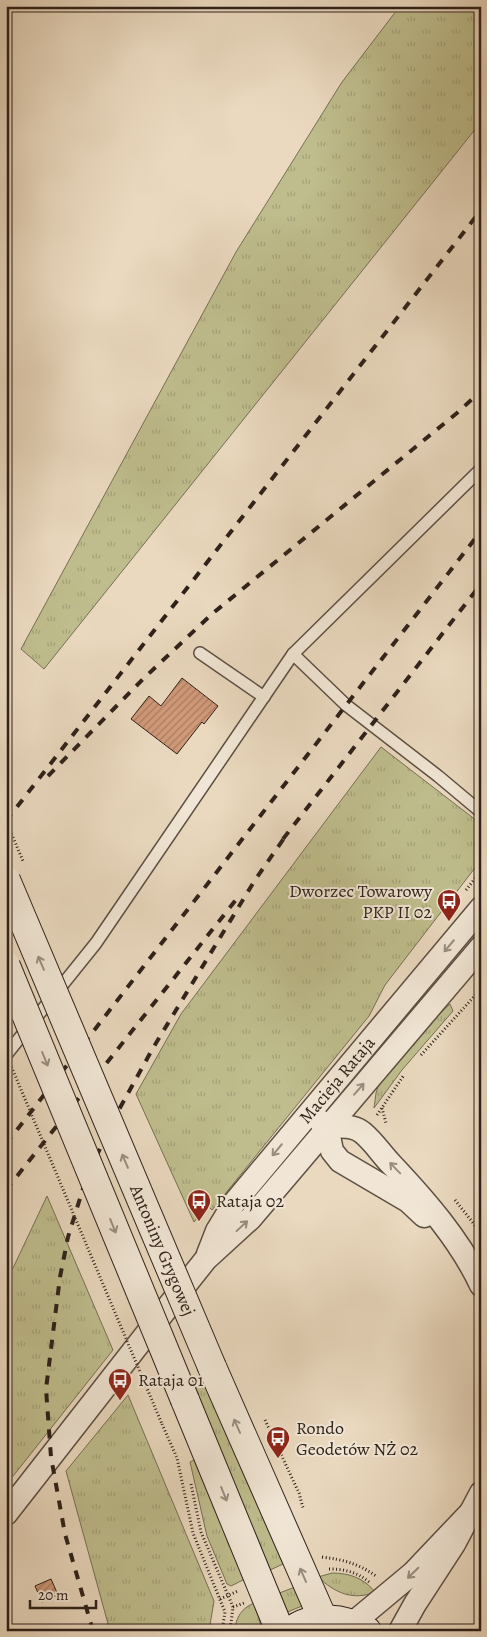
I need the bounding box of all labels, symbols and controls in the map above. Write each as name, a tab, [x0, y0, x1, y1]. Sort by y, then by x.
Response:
place label: Dworzec Towarowy PKP II 02	[289, 879, 433, 924]
bus stop icon: Dworzec Towarowy PKP II 02	[436, 888, 462, 922]
one-way arrow	[444, 939, 455, 952]
one-way arrow	[36, 956, 46, 971]
street label: Macieja Rataja	[294, 1031, 381, 1129]
one-way arrow	[41, 1052, 50, 1067]
one-way arrow	[353, 1083, 365, 1096]
one-way arrow	[272, 1143, 283, 1156]
one-way arrow	[119, 1154, 129, 1169]
one-way arrow	[389, 1162, 401, 1175]
street label: Antoniny Grygowej	[124, 1180, 201, 1319]
bus stop icon: Rataja 02	[186, 1188, 212, 1222]
place label: Rataja 02	[216, 1189, 284, 1213]
one-way arrow	[109, 1218, 119, 1233]
one-way arrow	[236, 1220, 248, 1232]
bus stop icon: Rataja 01	[107, 1367, 133, 1401]
place label: Rataja 01	[138, 1368, 204, 1392]
place label: Rondo Geodetów NŻ 02	[296, 1416, 419, 1461]
one-way arrow	[232, 1419, 242, 1434]
bus stop icon: Rondo Geodetów NŻ 02	[265, 1425, 291, 1459]
one-way arrow	[219, 1486, 229, 1501]
one-way arrow	[407, 1567, 419, 1579]
one-way arrow	[297, 1568, 307, 1583]
scale bar	[30, 1577, 96, 1609]
text: 20 m	[38, 1585, 69, 1605]

